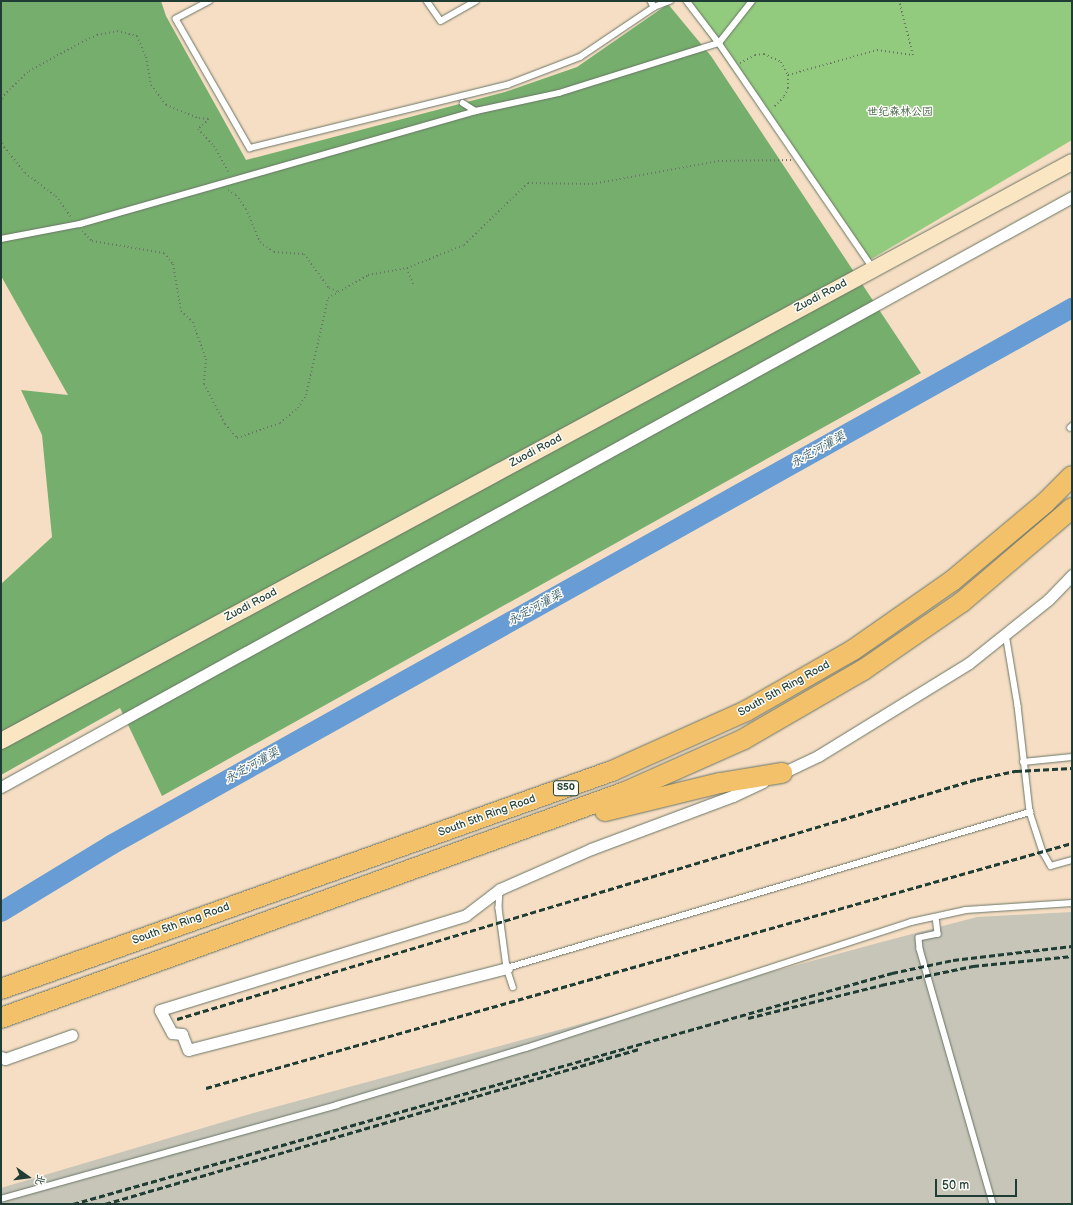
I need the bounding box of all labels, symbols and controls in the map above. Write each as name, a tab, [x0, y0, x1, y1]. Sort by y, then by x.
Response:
park label: 世纪森林公园	[867, 105, 933, 119]
street label: Zuodi Road	[793, 277, 849, 315]
water label: 永定河灌渠	[788, 429, 848, 471]
street label: Zuodi Road	[508, 432, 564, 470]
street label: Zuodi Road	[223, 586, 279, 624]
water label: 永定河灌渠	[505, 587, 565, 629]
street label: South 5th Ring Road	[736, 658, 832, 720]
water label: 永定河灌渠	[222, 745, 282, 787]
road number: S50	[552, 780, 580, 796]
street label: South 5th Ring Road	[437, 792, 537, 840]
street label: South 5th Ring Road	[131, 900, 231, 948]
north arrow	[8, 1157, 48, 1197]
scale bar	[937, 1171, 1019, 1197]
text: 北	[32, 1173, 48, 1187]
text: 50 m	[942, 1178, 969, 1193]

